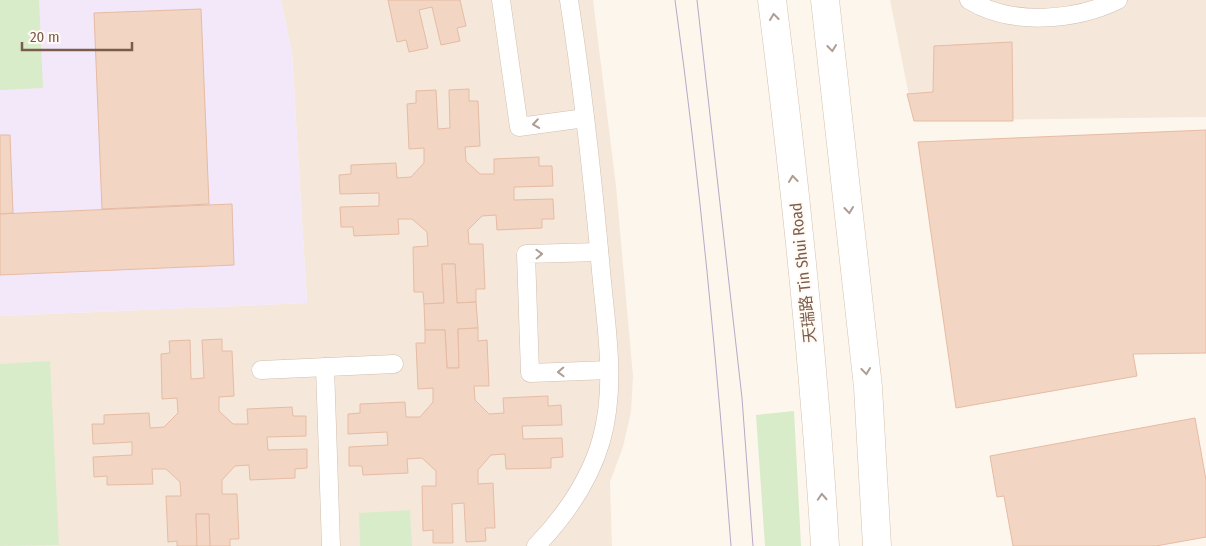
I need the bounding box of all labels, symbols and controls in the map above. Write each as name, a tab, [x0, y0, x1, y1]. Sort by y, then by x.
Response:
one-way arrow	[769, 13, 780, 21]
scale bar	[22, 20, 132, 52]
text: 20 m	[30, 28, 60, 46]
one-way arrow	[826, 45, 837, 53]
one-way arrow	[532, 119, 541, 129]
one-way arrow	[788, 174, 799, 182]
street label: 天瑞路 Tin Shui Road	[786, 202, 820, 344]
one-way arrow	[843, 206, 854, 214]
one-way arrow	[536, 249, 543, 259]
one-way arrow	[556, 366, 564, 377]
one-way arrow	[860, 368, 871, 376]
one-way arrow	[816, 493, 827, 501]

